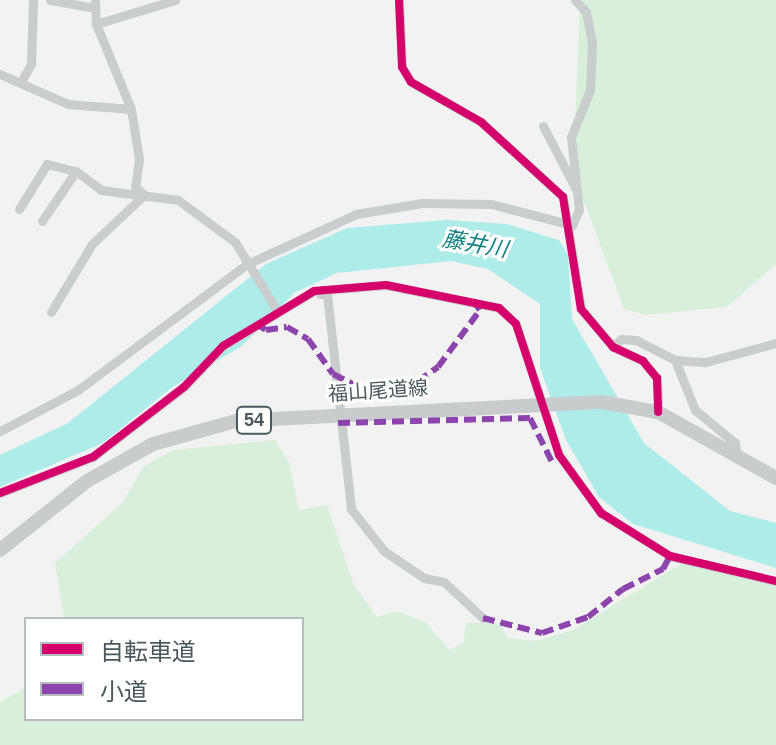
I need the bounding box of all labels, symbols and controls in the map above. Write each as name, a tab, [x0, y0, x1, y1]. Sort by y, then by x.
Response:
water label: 藤井川	[440, 225, 510, 263]
street label: 福山尾道線	[327, 376, 429, 406]
road number: 54	[234, 406, 274, 434]
legend	[24, 617, 304, 721]
text: 自転車道	[100, 638, 196, 665]
text: 小道	[100, 678, 148, 705]

